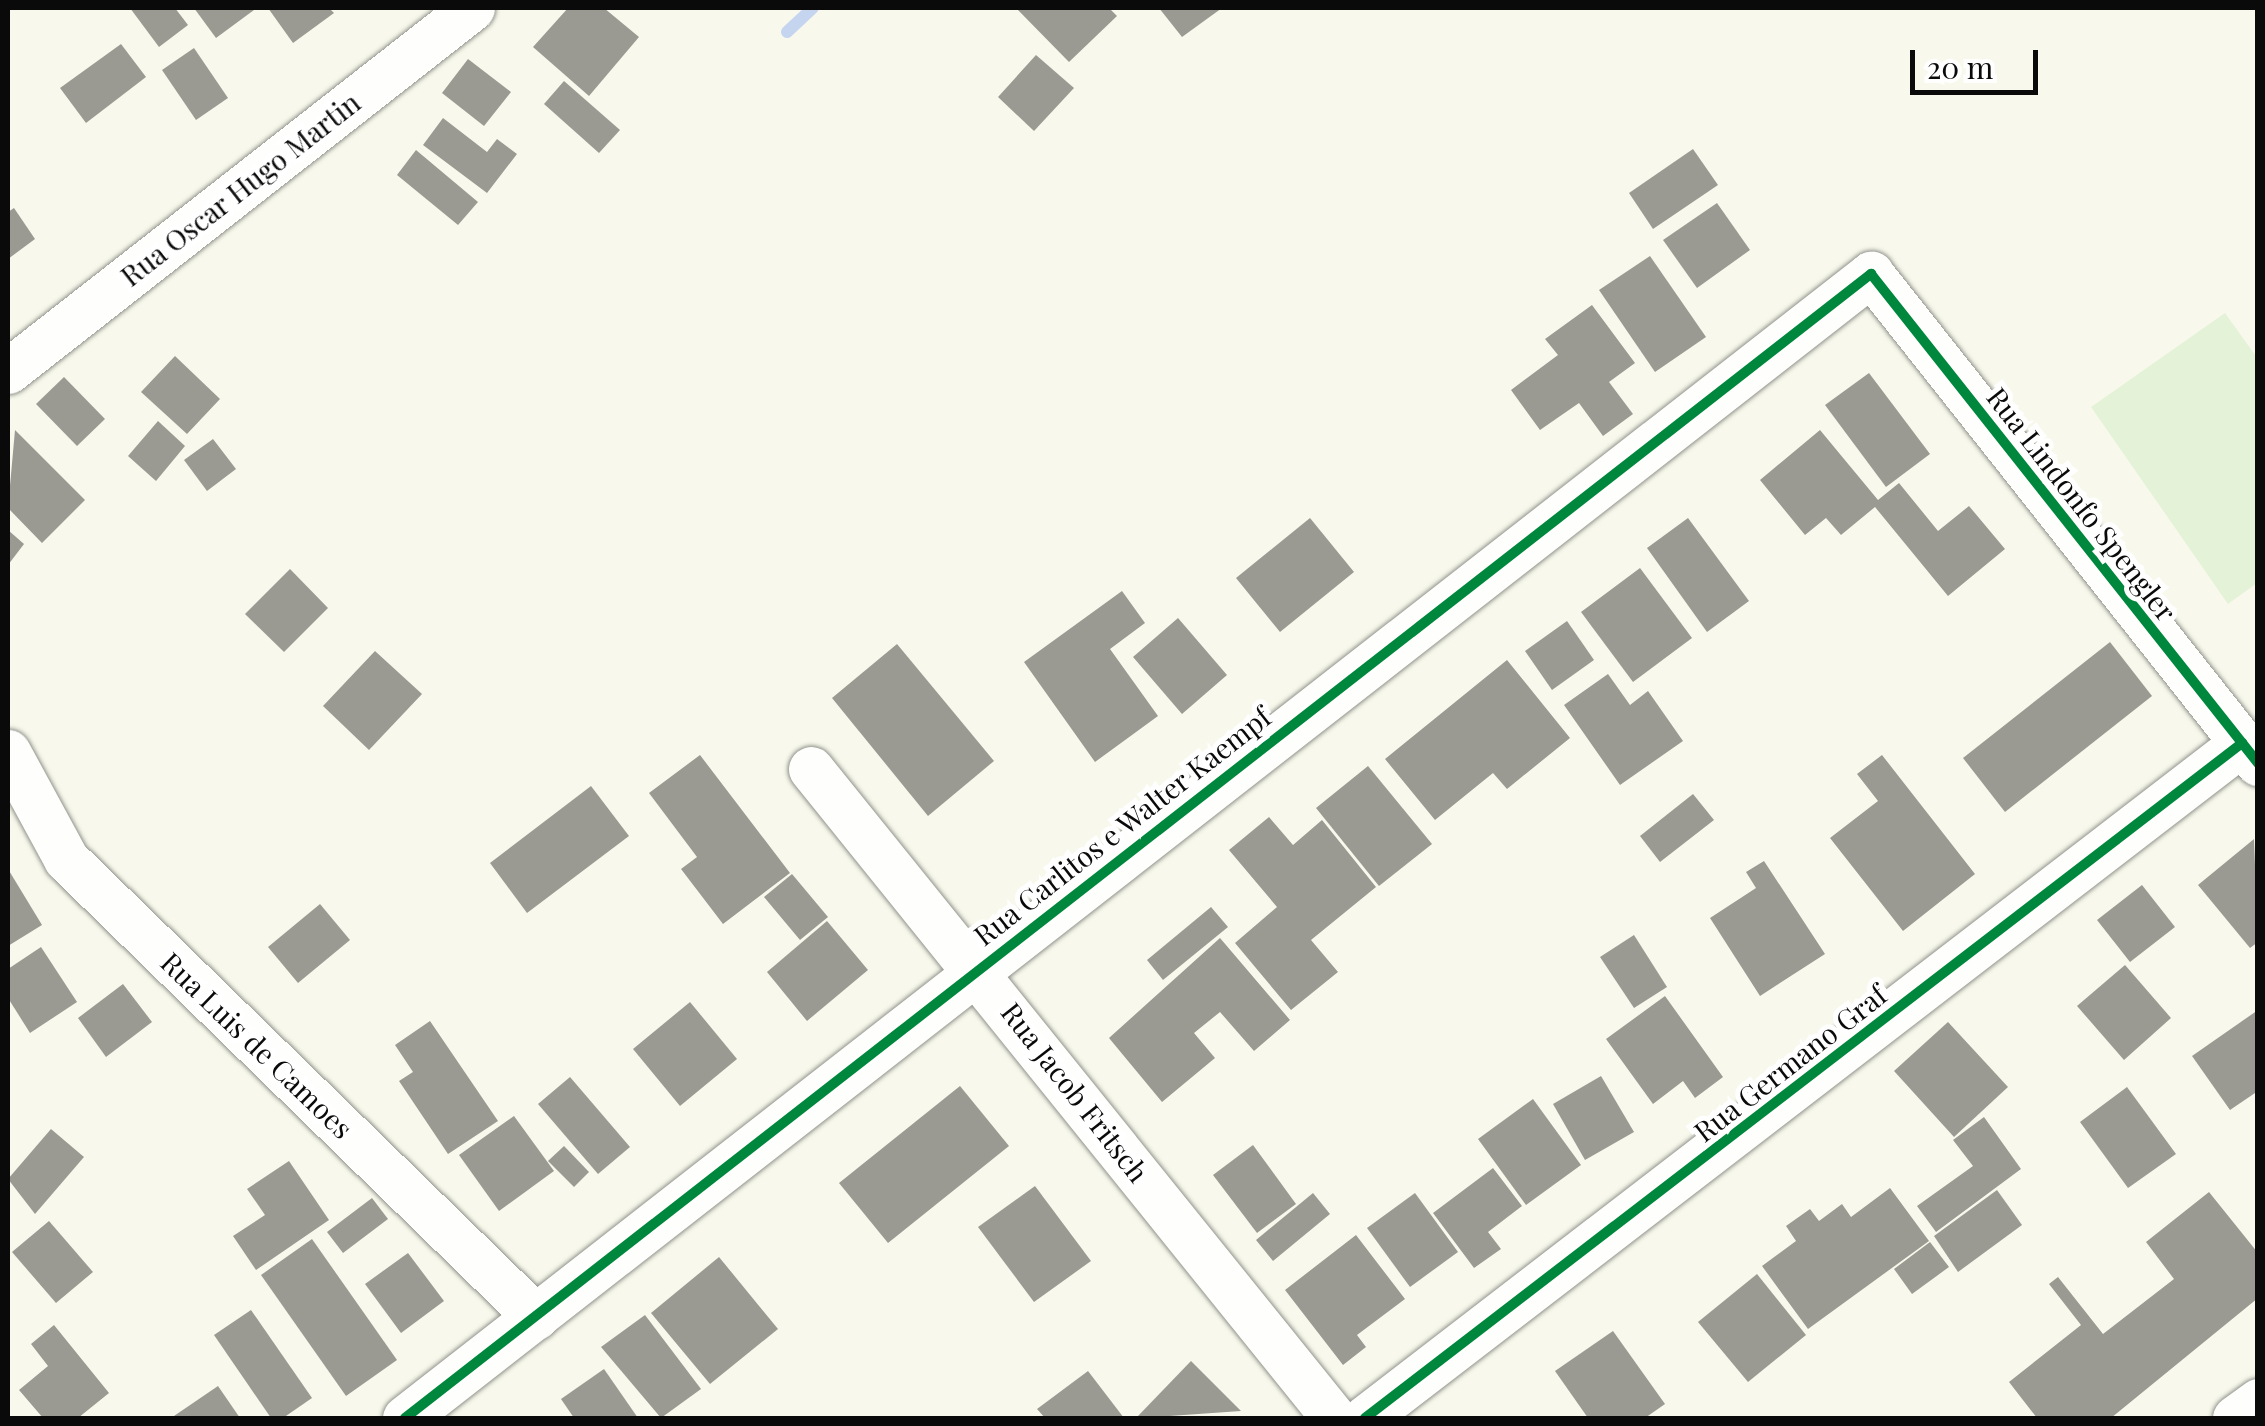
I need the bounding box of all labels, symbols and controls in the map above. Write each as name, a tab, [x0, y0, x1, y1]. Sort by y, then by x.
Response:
scale bar	[1915, 30, 2042, 92]
text: 20 m	[1927, 47, 1993, 87]
street label: Rua Oscar Hugo Martin	[113, 85, 367, 293]
street label: Rua Lindonfo Spengler	[1980, 380, 2184, 628]
street label: Rua Carlitos e Walter Kaempf	[966, 699, 1278, 953]
street label: Rua Luis de Camoes	[154, 945, 360, 1145]
street label: Rua Germano Graf	[1687, 977, 1893, 1149]
street label: Rua Jacob Fritsch	[994, 996, 1156, 1188]

